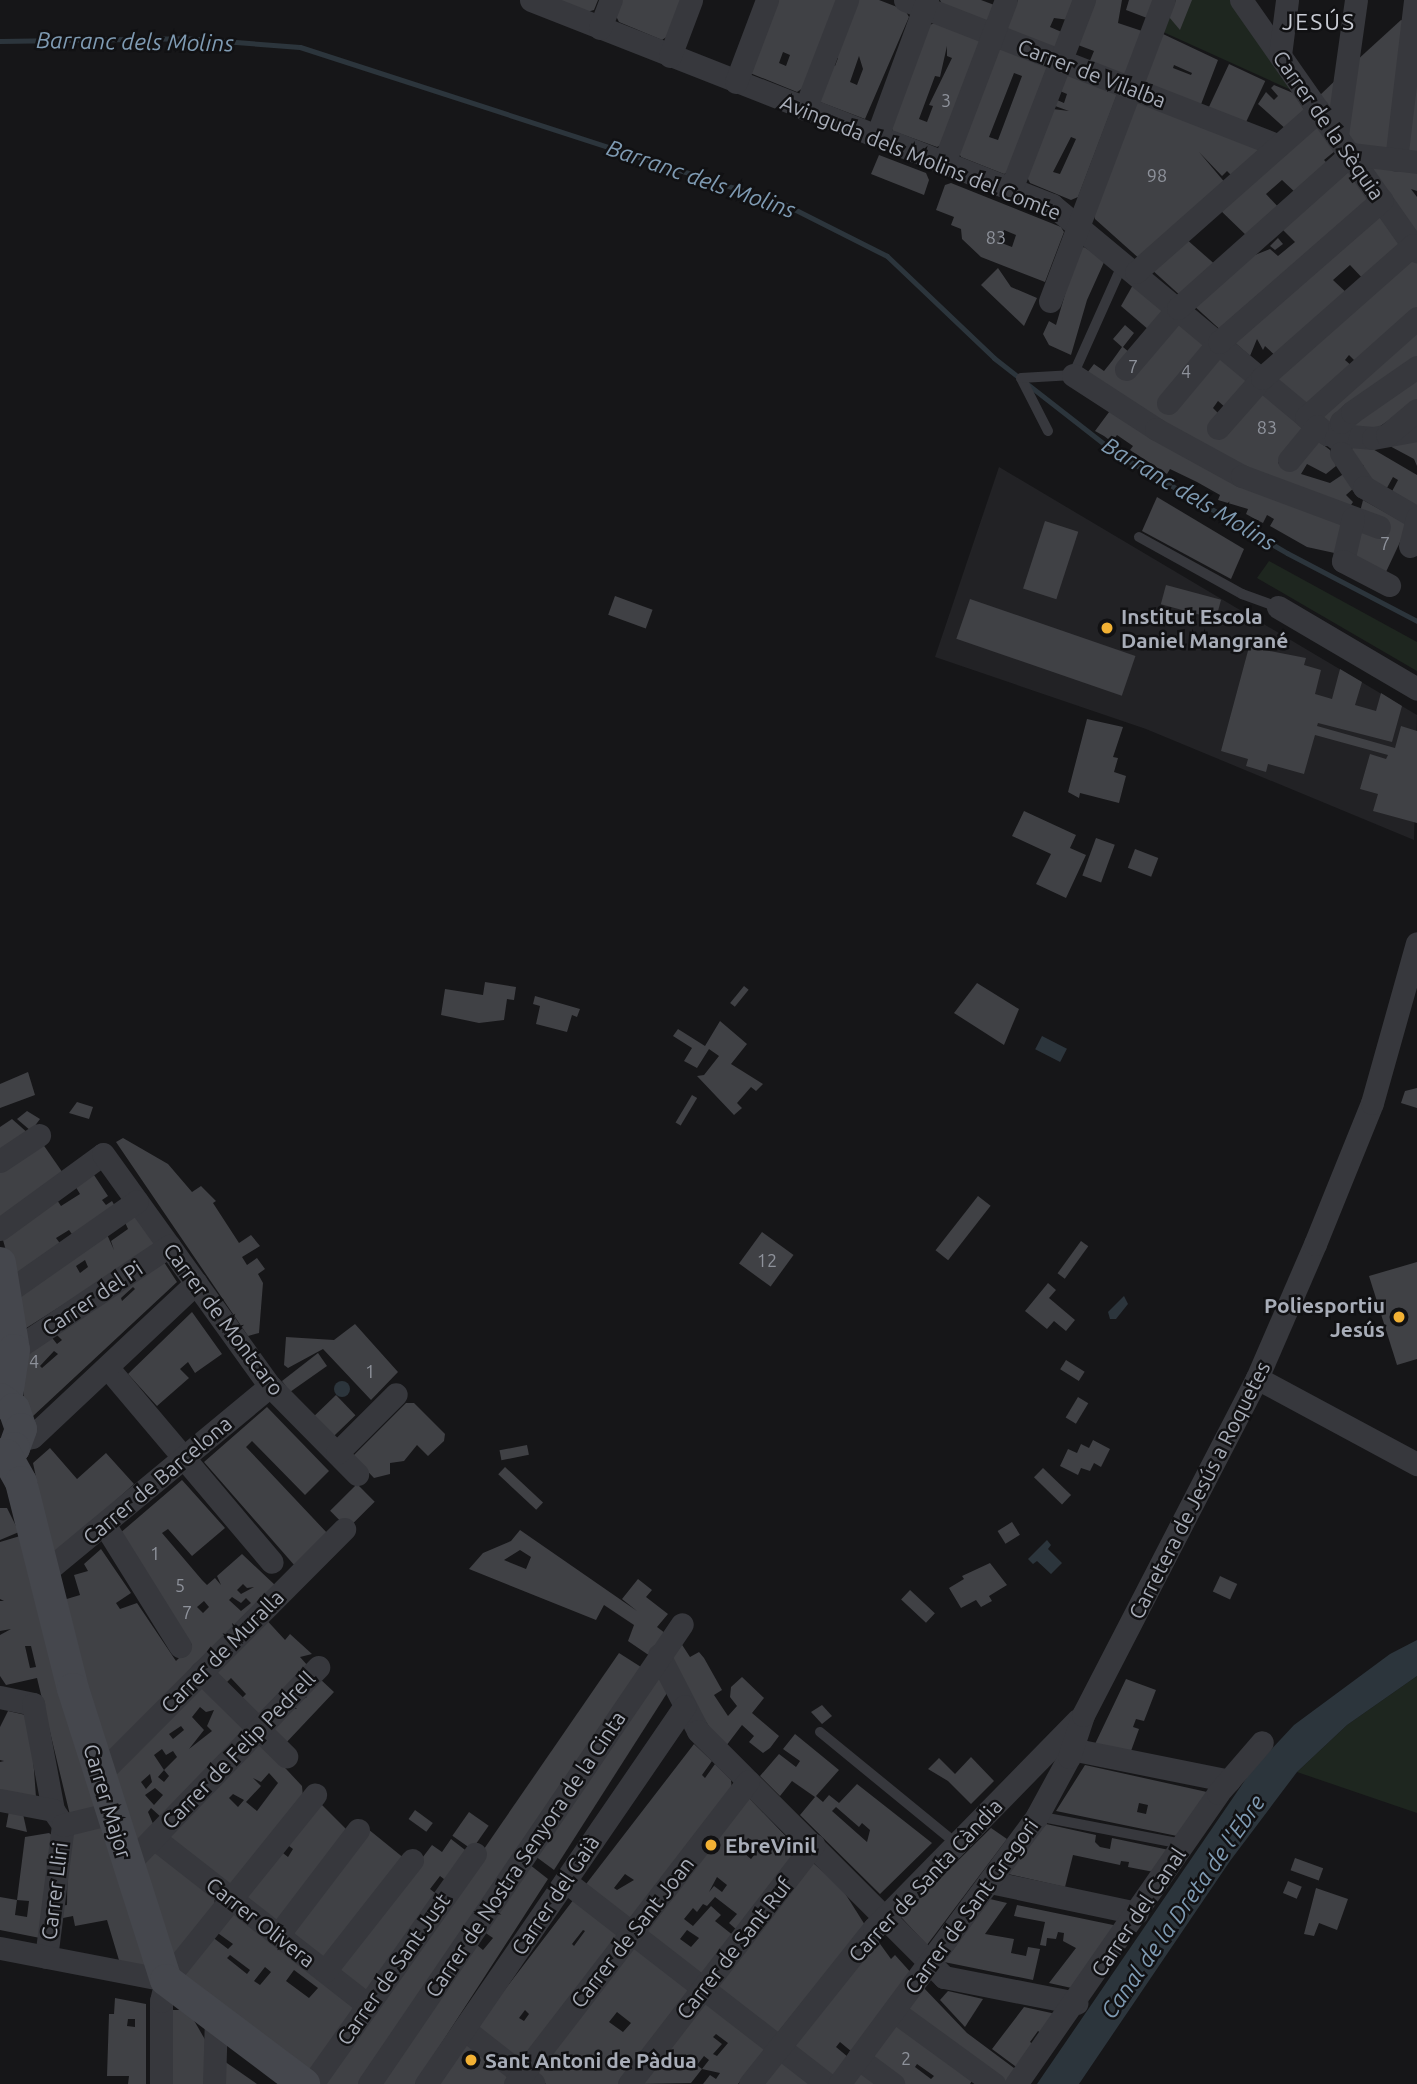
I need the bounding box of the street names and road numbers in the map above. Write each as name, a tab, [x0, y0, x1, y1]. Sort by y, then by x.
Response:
street label: Carrer de Vilalba	[1014, 33, 1170, 113]
street label: Carrer de la Sèquia	[1268, 45, 1390, 205]
street label: Avinguda dels Molins del Comte	[777, 89, 1065, 225]
street label: Carrer de Montcaro	[159, 1238, 289, 1400]
street label: Carrer del Pi	[37, 1255, 147, 1341]
street label: Carretera de Jesús a Roquetes	[1123, 1357, 1275, 1623]
street label: Carrer de Barcelona	[77, 1410, 237, 1550]
street label: Carrer de Muralla	[155, 1584, 289, 1718]
street label: Carrer de Felip Pedrell	[156, 1666, 320, 1834]
street label: Carrer de Nostra Senyora de la Cinta	[420, 1706, 630, 2002]
street label: Carrer Major	[79, 1741, 137, 1861]
street label: Carrer de Santa Càndia	[843, 1793, 1007, 1967]
street label: Carrer de Sant Gregori	[899, 1813, 1043, 1999]
street label: Carrer del Gaià	[506, 1830, 604, 1960]
street label: Carrer Lliri	[36, 1841, 72, 1941]
street label: Carrer del Canal	[1086, 1843, 1190, 1981]
street label: Carrer de Sant Joan	[565, 1851, 699, 2013]
street label: Carrer Olivera	[201, 1872, 321, 1972]
street label: Carrer de Sant Ruf	[671, 1872, 797, 2024]
street label: Carrer de Sant Just	[331, 1888, 455, 2050]

